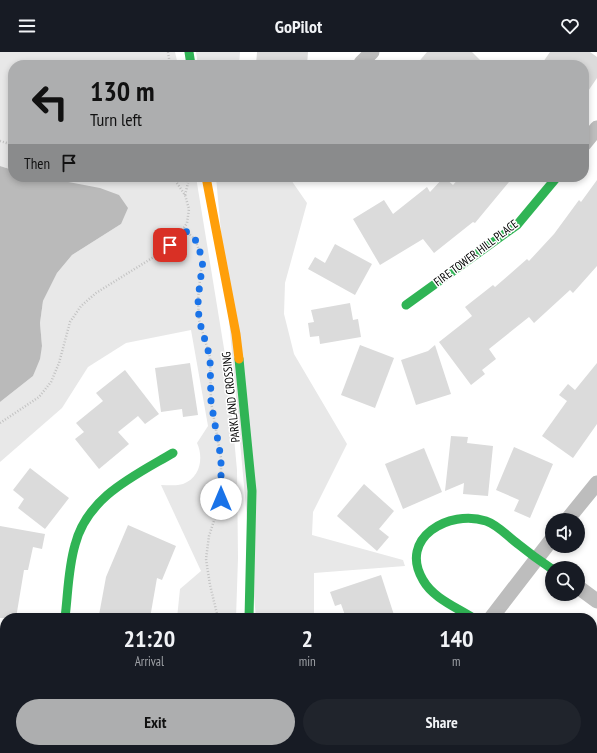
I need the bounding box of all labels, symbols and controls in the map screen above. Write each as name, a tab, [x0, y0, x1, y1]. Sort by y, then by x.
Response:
icon: menu	[16, 15, 38, 37]
text: GoPilot	[275, 15, 322, 38]
icon: heart	[559, 15, 581, 37]
text: 130 m	[90, 72, 154, 109]
icon: left	[24, 76, 76, 128]
text: Turn left	[90, 108, 142, 131]
icon: arrive	[58, 152, 80, 174]
text: Then	[24, 154, 50, 173]
street label: FIRE TOWER HILL PLACE	[431, 216, 521, 289]
pin	[153, 228, 187, 262]
icon: arrive	[159, 234, 181, 256]
street label: PARKLAND CROSSING	[218, 351, 243, 443]
position arrow	[200, 478, 242, 520]
map controls	[545, 513, 585, 601]
button: sound	[545, 513, 585, 553]
button: search	[545, 561, 585, 601]
text: 21:20	[123, 623, 175, 654]
text: 2	[301, 623, 313, 654]
text: 140	[439, 623, 474, 654]
text: Arrival	[135, 653, 164, 670]
text: min	[299, 653, 316, 670]
text: m	[452, 653, 461, 670]
button: Exit	[16, 699, 295, 745]
button: Share	[303, 699, 581, 745]

